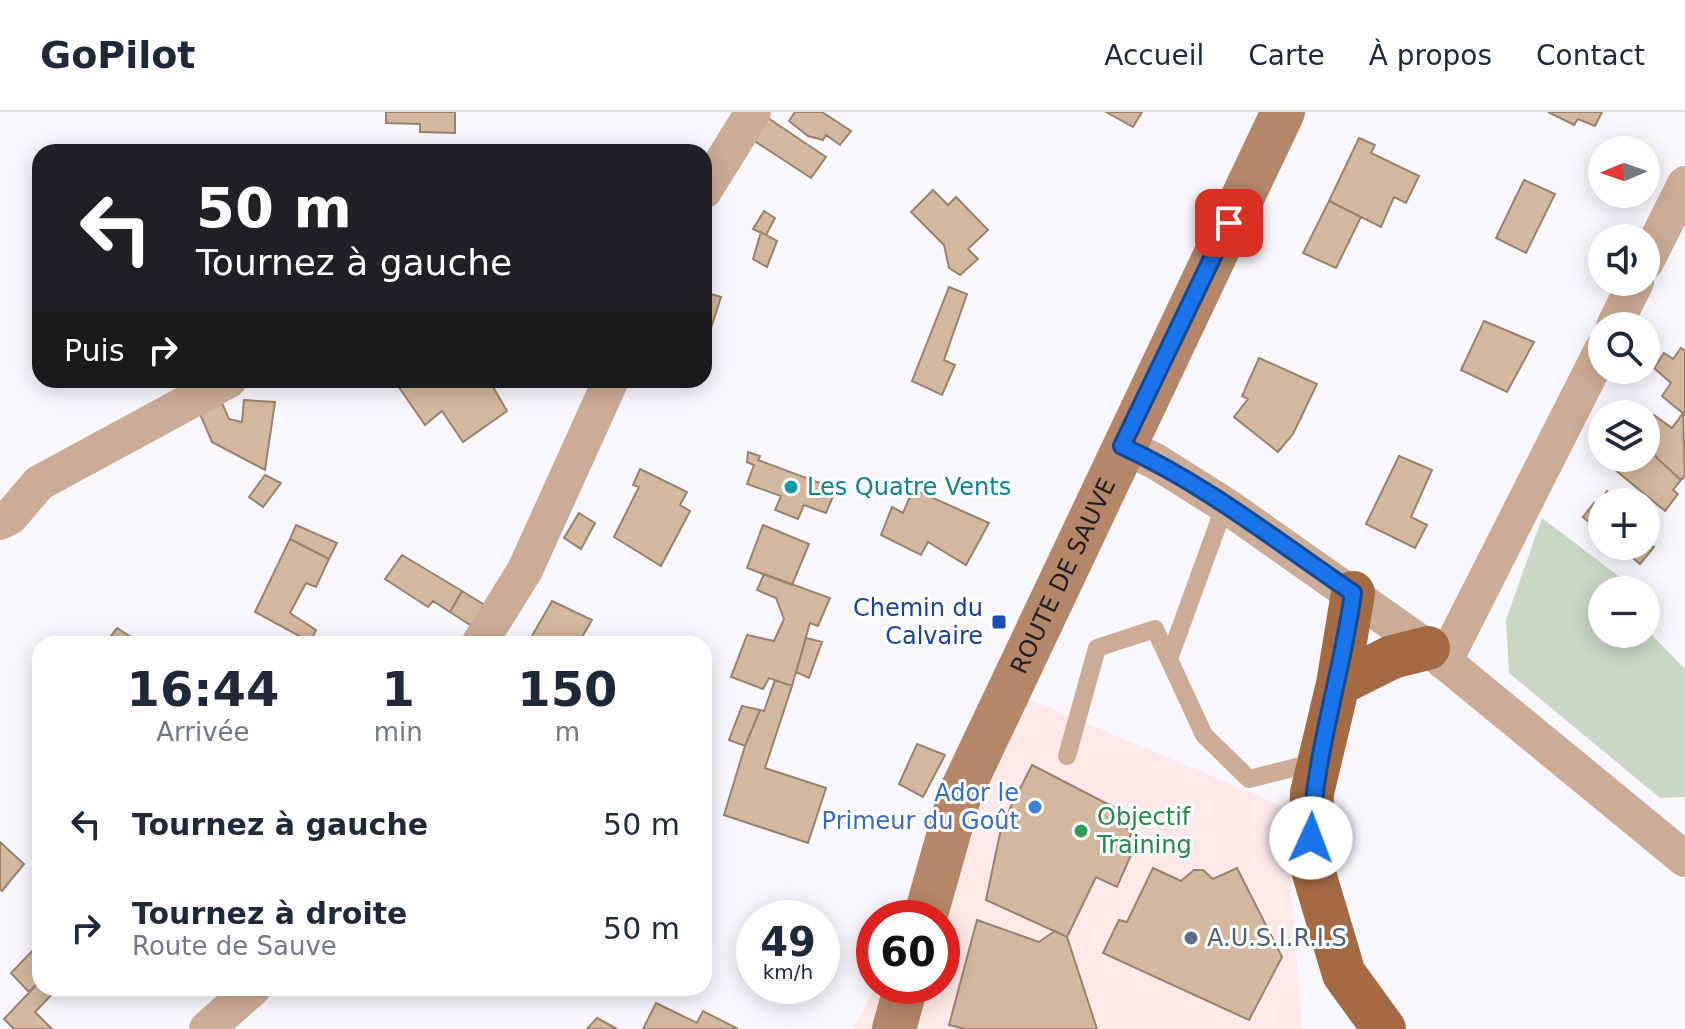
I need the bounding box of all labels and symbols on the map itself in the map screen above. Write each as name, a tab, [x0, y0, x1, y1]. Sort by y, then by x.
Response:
north arrow	[1588, 136, 1660, 208]
pin	[1195, 189, 1263, 257]
place label: Les Quatre Vents	[807, 473, 1011, 501]
street label: ROUTE DE SAUVE	[1005, 474, 1122, 678]
marker: Les Quatre Vents	[782, 478, 800, 496]
place label: Chemin du Calvaire	[853, 594, 983, 650]
marker: Chemin du Calvaire	[990, 613, 1008, 631]
place label: Ador le Primeur du Goût	[822, 779, 1019, 835]
position arrow	[1269, 796, 1353, 880]
marker: Ador le Primeur du Goût	[1026, 798, 1044, 816]
place label: Objectif Training	[1096, 803, 1192, 859]
marker: Objectif Training	[1072, 822, 1090, 840]
speed limit sign: 60	[856, 900, 960, 1004]
place label: A.U.S.I.R.I.S	[1207, 924, 1347, 952]
marker: A.U.S.I.R.I.S	[1182, 929, 1200, 947]

